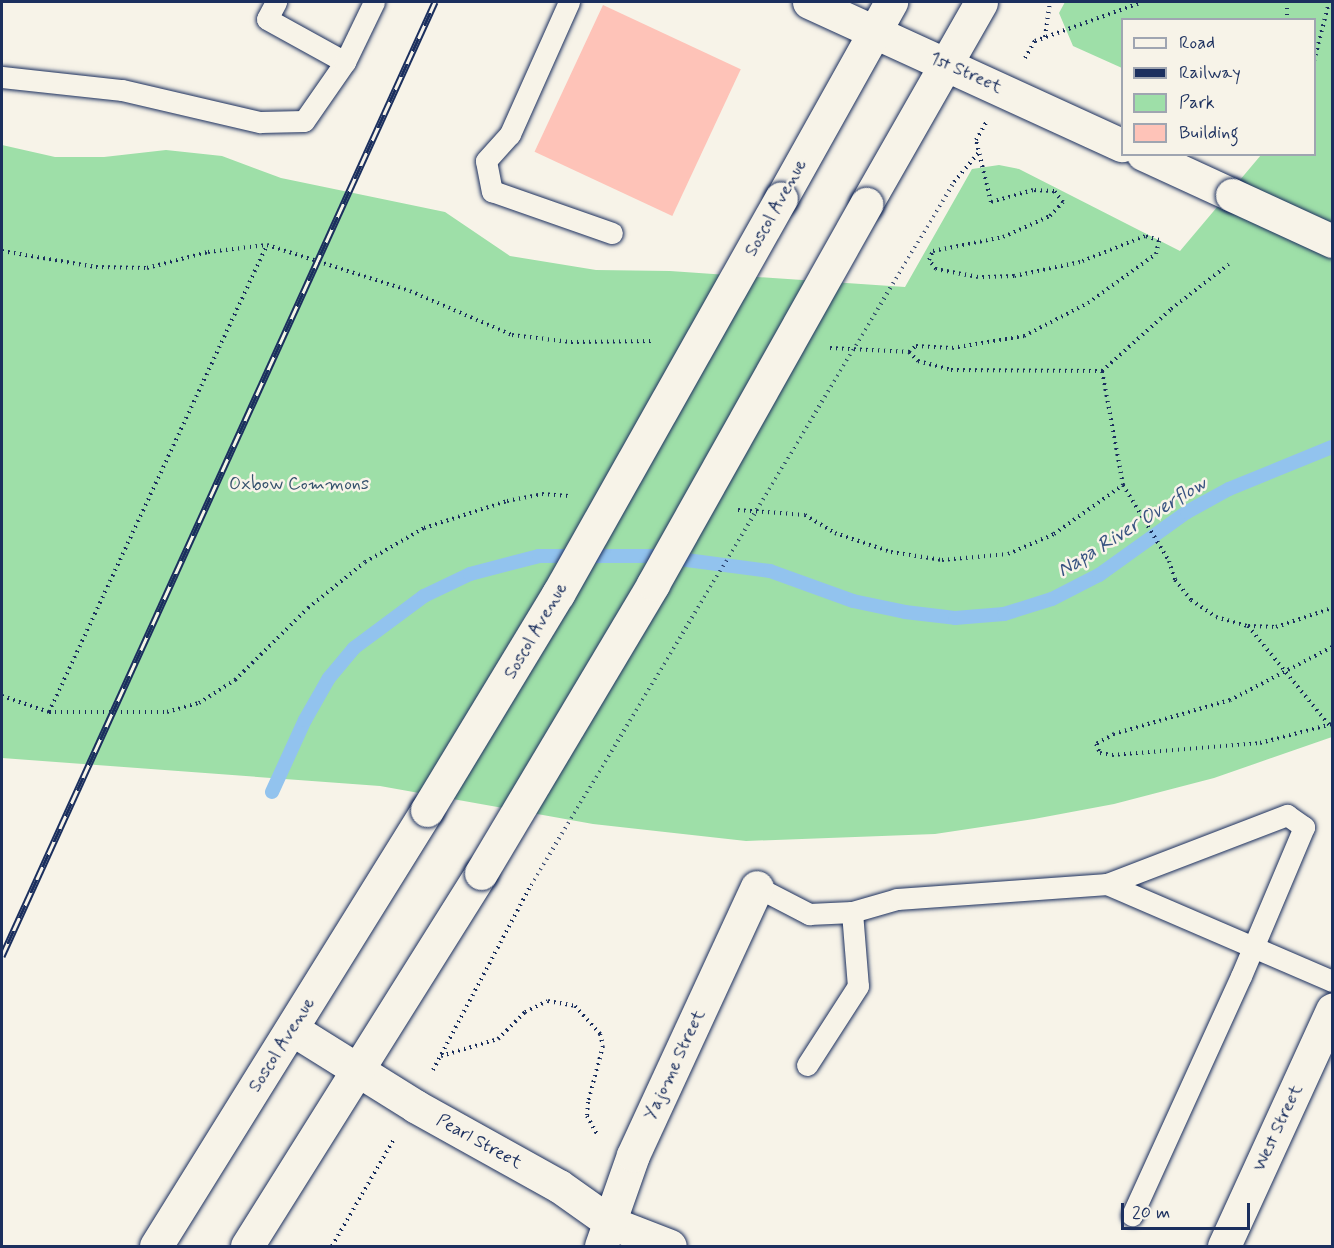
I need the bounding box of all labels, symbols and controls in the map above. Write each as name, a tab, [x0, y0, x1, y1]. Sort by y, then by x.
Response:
legend	[1121, 18, 1316, 156]
text: Road	[1179, 31, 1215, 55]
street label: 1st Street	[926, 47, 1006, 99]
text: Railway	[1179, 61, 1241, 85]
text: Park	[1179, 91, 1215, 115]
text: Building	[1179, 121, 1239, 145]
street label: Soscol Avenue	[741, 156, 811, 260]
water label: Napa River Overflow	[1053, 472, 1211, 582]
park label: Oxbow Commons	[229, 473, 369, 495]
street label: Soscol Avenue	[500, 580, 572, 682]
street label: Soscol Avenue	[245, 994, 319, 1096]
street label: Yajome Street	[640, 1006, 710, 1124]
street label: West Street	[1248, 1081, 1308, 1175]
street label: Pearl Street	[433, 1110, 525, 1174]
scale bar	[1124, 1191, 1253, 1229]
text: 20 m	[1132, 1201, 1170, 1225]

